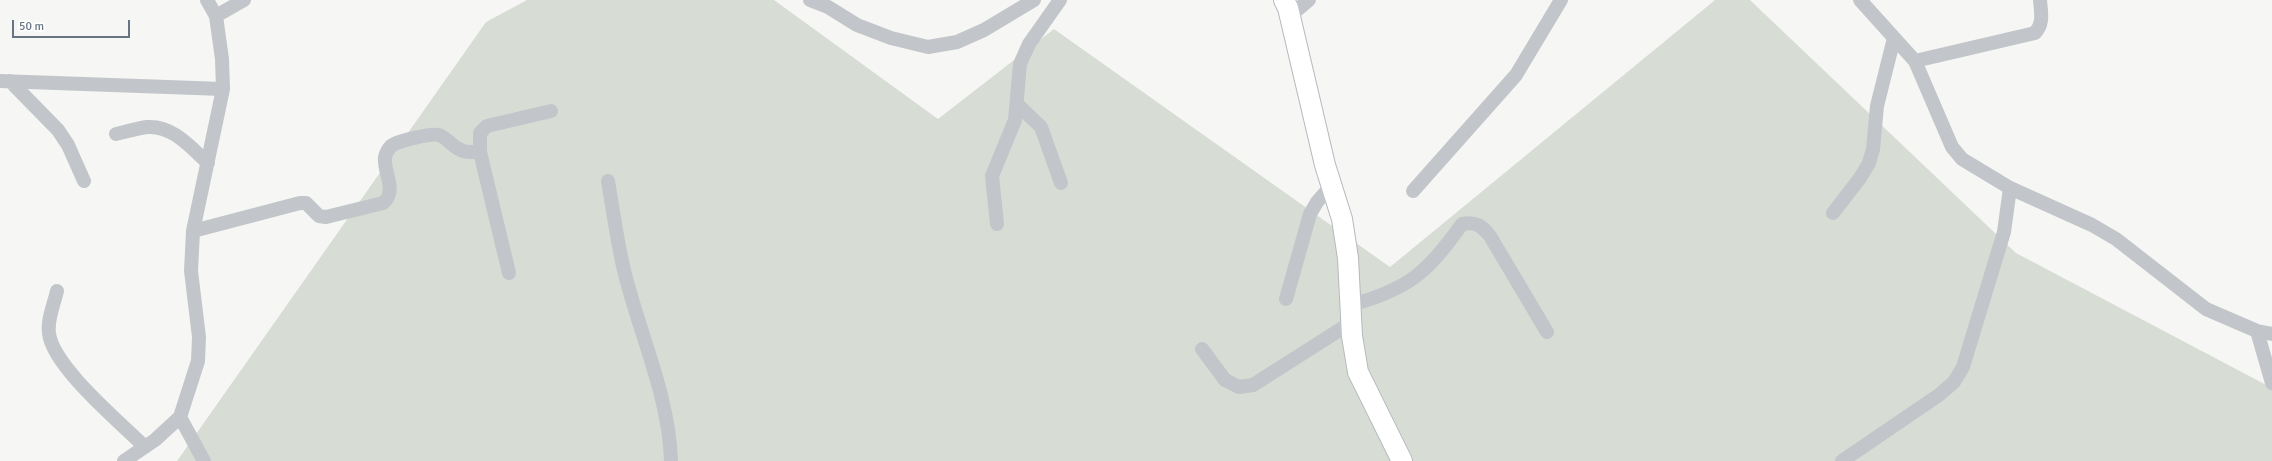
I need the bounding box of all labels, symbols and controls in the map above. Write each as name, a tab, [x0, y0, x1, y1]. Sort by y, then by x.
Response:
scale bar	[14, 12, 132, 38]
text: 50 m	[19, 19, 44, 34]

